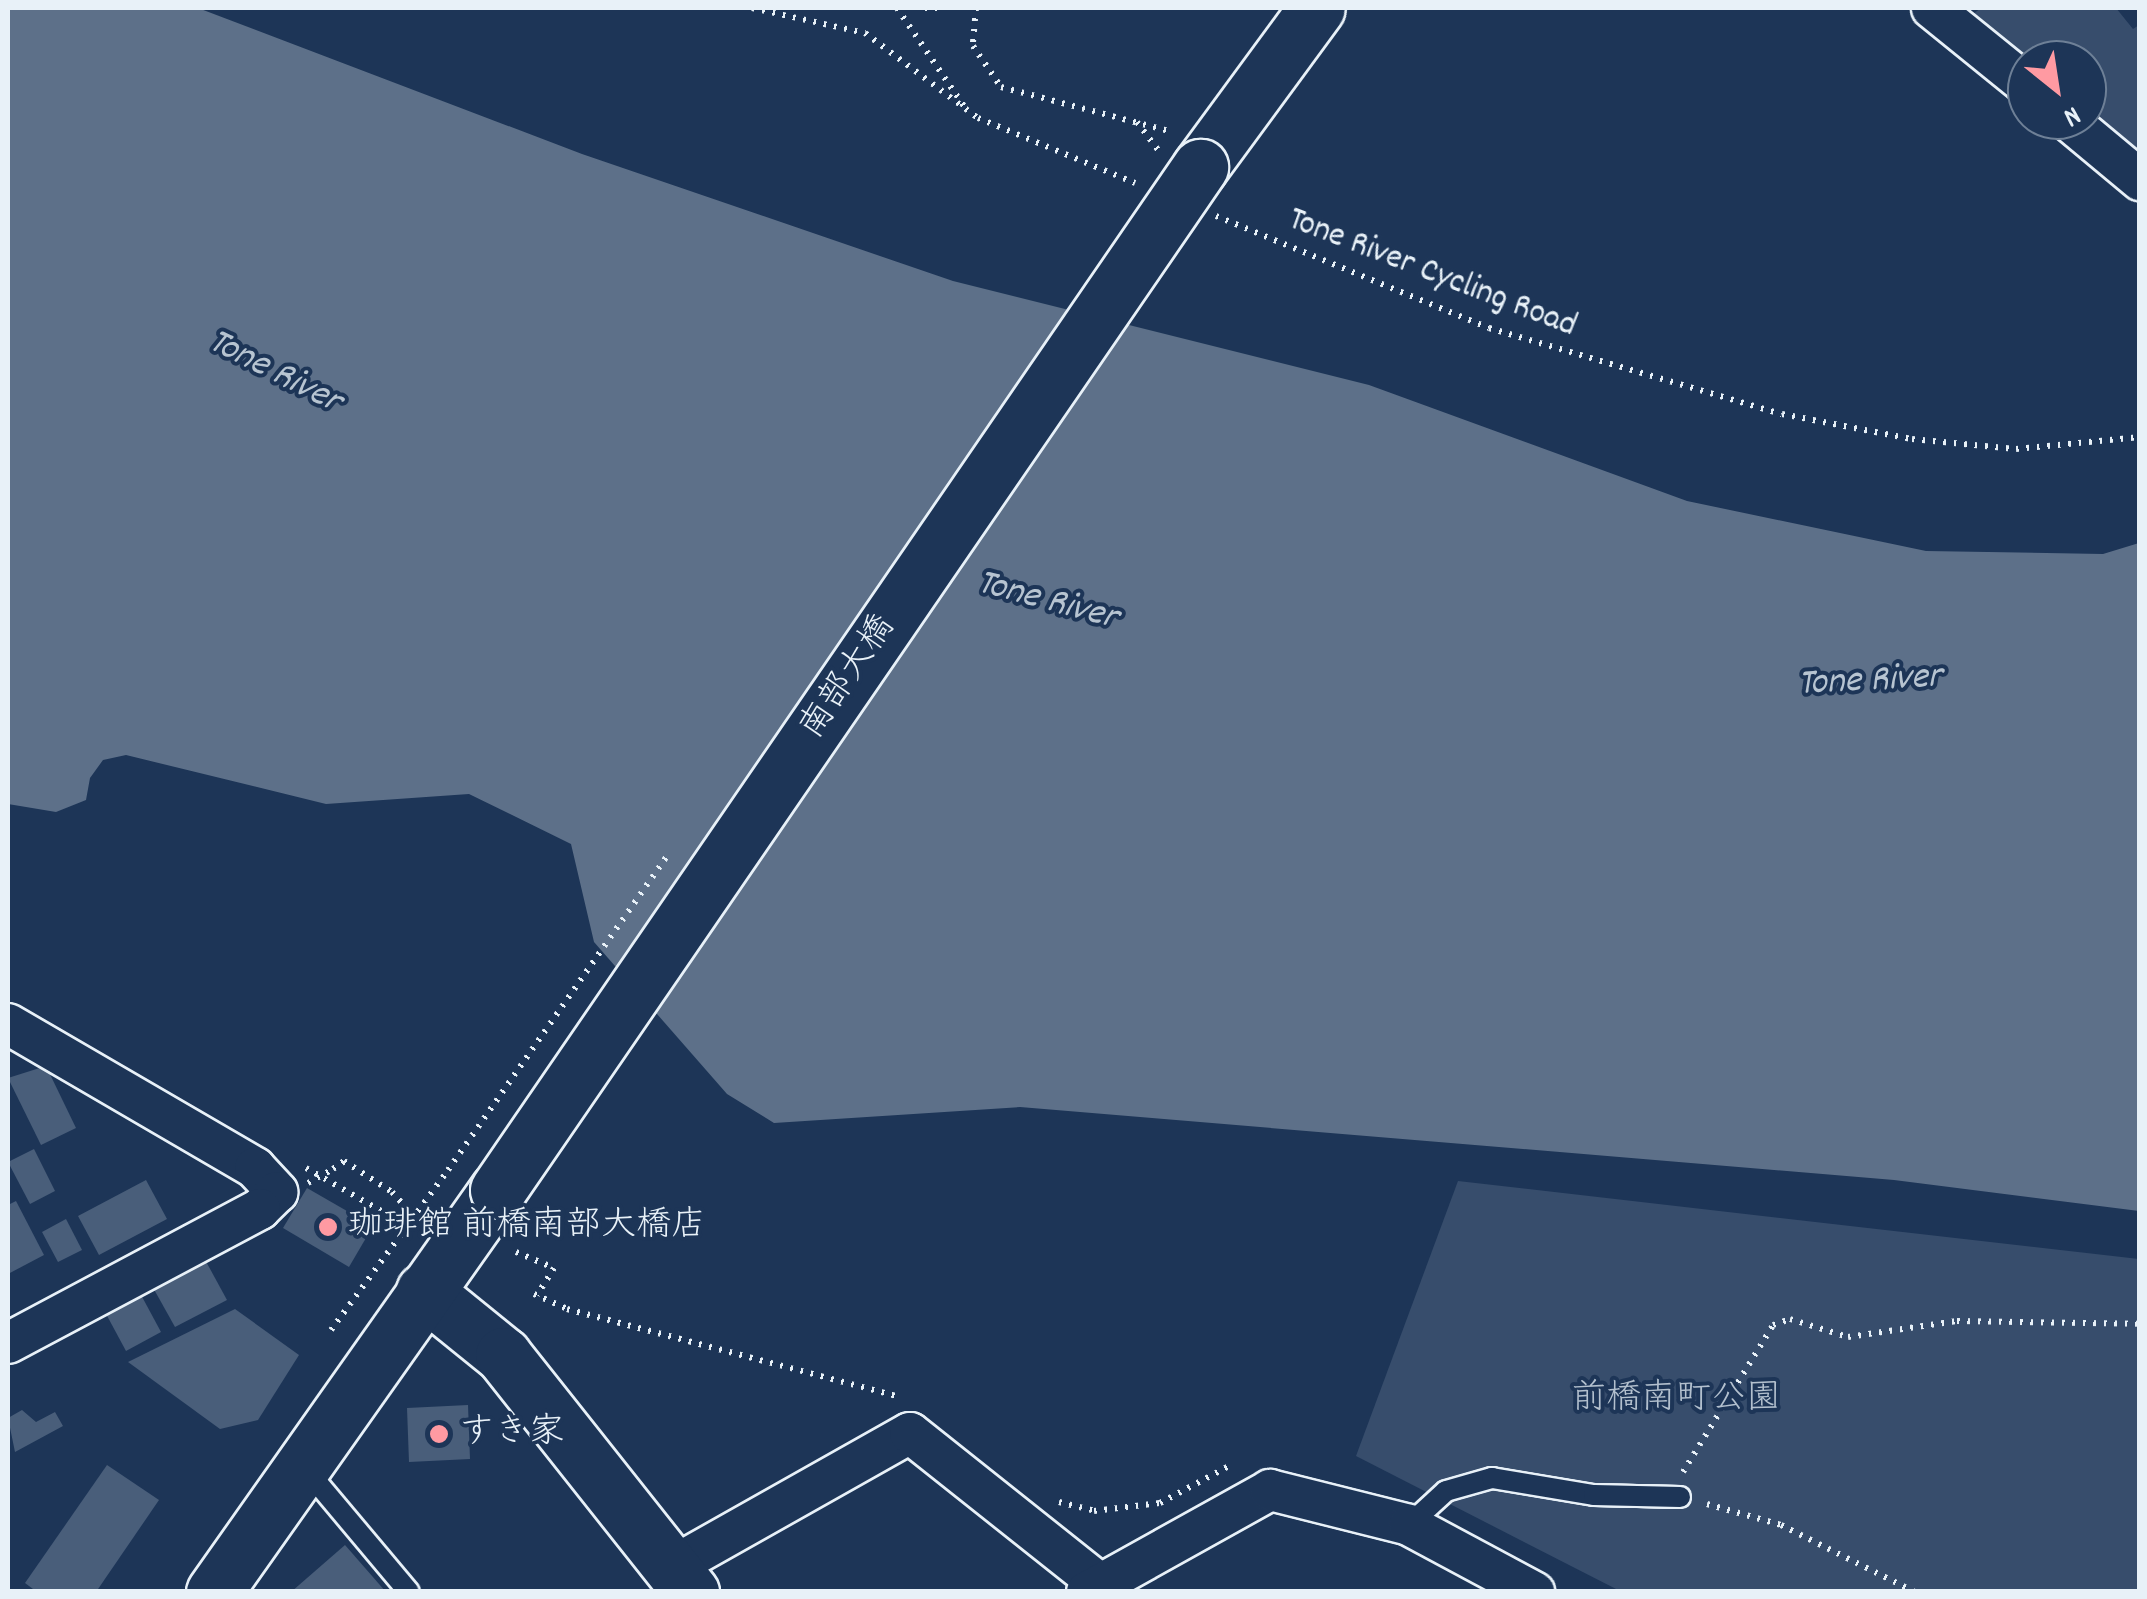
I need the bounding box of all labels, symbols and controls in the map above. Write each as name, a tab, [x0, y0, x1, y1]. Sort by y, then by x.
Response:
north arrow	[2007, 40, 2107, 140]
text: N	[2055, 93, 2087, 135]
street label: Tone River Cycling Road	[1282, 200, 1582, 348]
water label: Tone River	[200, 320, 348, 426]
water label: Tone River	[972, 561, 1122, 643]
street label: 南部大橋	[792, 608, 906, 748]
water label: Tone River	[1797, 655, 1943, 709]
place label: 珈琲館 前橋南部大橋店	[348, 1206, 706, 1248]
marker: 珈琲館 前橋南部大橋店	[317, 1216, 339, 1238]
park label: 前橋南町公園	[1571, 1379, 1781, 1421]
place label: すき家	[459, 1413, 564, 1455]
marker: すき家	[428, 1423, 450, 1445]

